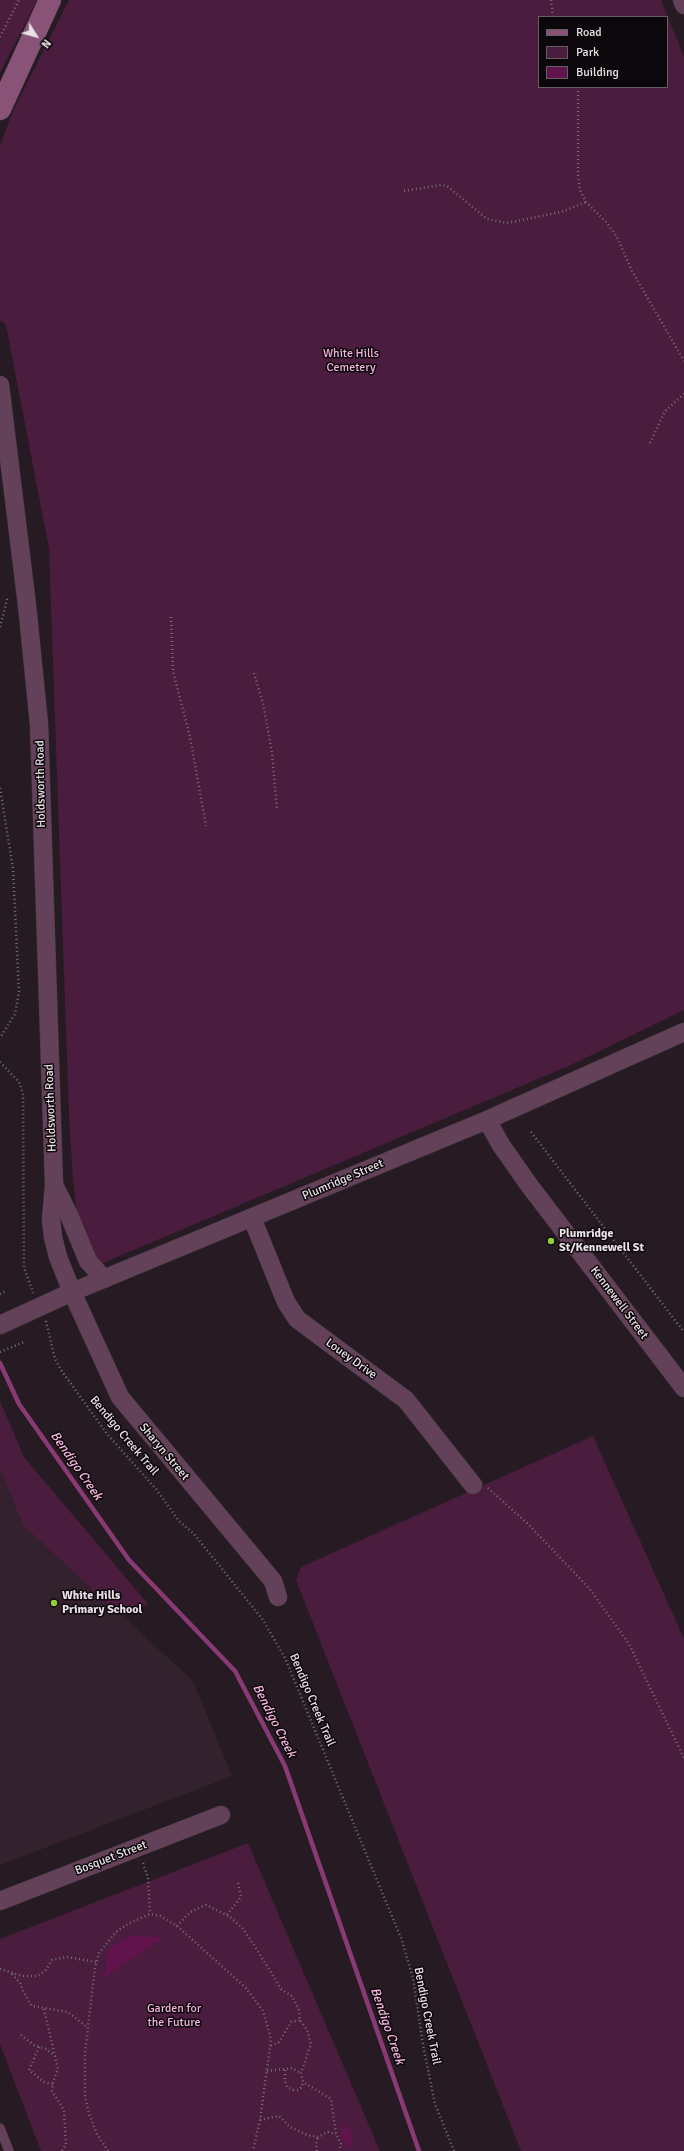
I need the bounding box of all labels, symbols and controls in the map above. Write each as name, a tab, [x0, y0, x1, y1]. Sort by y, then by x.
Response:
north arrow	[16, 16, 56, 56]
legend	[538, 16, 668, 88]
text: Road	[576, 25, 602, 40]
text: N	[38, 37, 53, 50]
text: Park	[576, 45, 599, 60]
text: Building	[576, 65, 619, 80]
park label: White Hills Cemetery	[323, 347, 379, 375]
street label: Holdsworth Road	[33, 740, 49, 828]
street label: Holdsworth Road	[42, 1064, 60, 1152]
street label: Plumridge Street	[300, 1156, 386, 1204]
place label: Plumridge St/Kennewell St	[559, 1227, 644, 1255]
marker: Plumridge St/Kennewell St	[546, 1236, 556, 1246]
street label: Kennewell Street	[587, 1264, 651, 1342]
street label: Louey Drive	[323, 1336, 379, 1382]
street label: Bendigo Creek Trail	[87, 1393, 161, 1479]
street label: Sharyn Street	[136, 1421, 192, 1483]
water label: Bendigo Creek	[47, 1429, 105, 1503]
place label: White Hills Primary School	[62, 1589, 142, 1617]
marker: White Hills Primary School	[49, 1598, 59, 1608]
street label: Bendigo Creek Trail	[286, 1652, 338, 1748]
water label: Bendigo Creek	[249, 1682, 299, 1760]
street label: Bosquet Street	[73, 1838, 149, 1878]
street label: Bendigo Creek Trail	[410, 1966, 444, 2066]
water label: Bendigo Creek	[367, 1986, 407, 2066]
park label: Garden for the Future	[147, 2002, 201, 2030]

